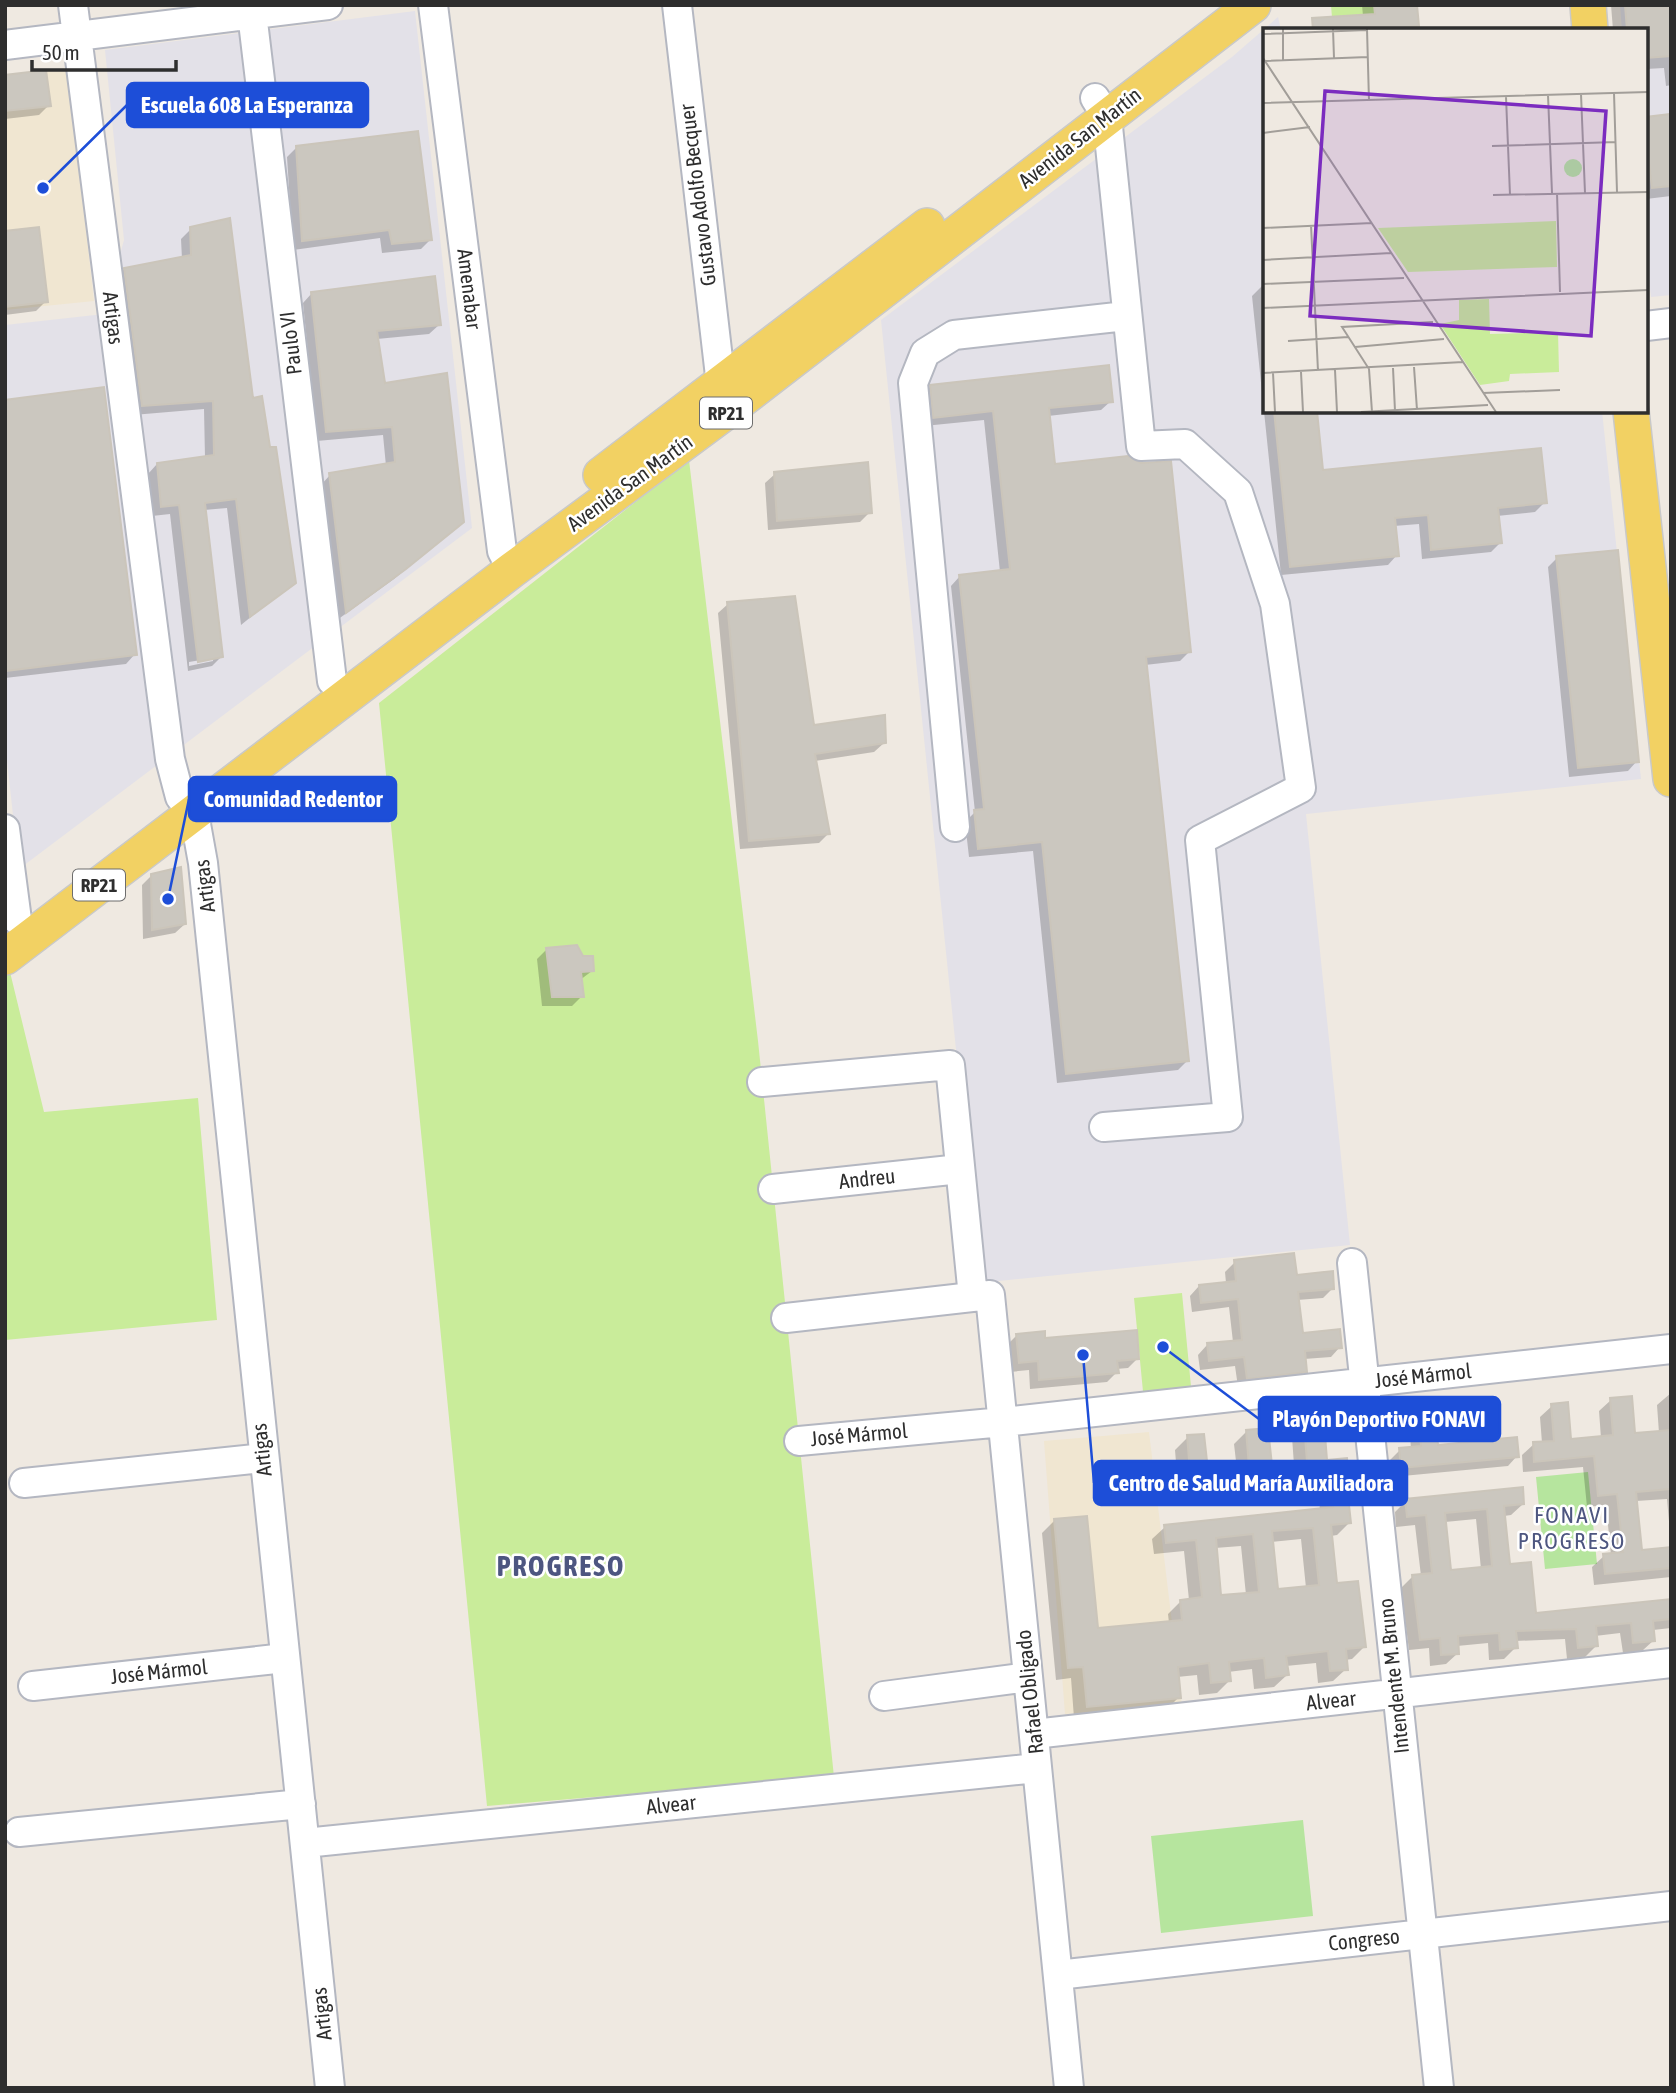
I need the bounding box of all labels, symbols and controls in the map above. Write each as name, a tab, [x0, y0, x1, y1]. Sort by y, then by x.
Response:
scale bar	[32, 28, 175, 72]
inset map	[1263, 28, 1648, 413]
text: 50 m	[42, 40, 80, 64]
street label: Avenida San Martín	[1014, 82, 1145, 192]
callout: Escuela 608 La Esperanza	[127, 83, 368, 127]
text: Escuela 608 La Esperanza	[141, 92, 354, 118]
street label: Gustavo Adolfo Becquer	[674, 102, 720, 287]
street label: Amenabar	[453, 247, 487, 331]
street label: Artigas	[99, 290, 129, 346]
street label: Paulo VI	[274, 310, 306, 376]
road number: RP21	[700, 398, 752, 428]
street label: Avenida San Martín	[562, 429, 697, 536]
callout: Comunidad Redentor	[189, 777, 396, 821]
text: Comunidad Redentor	[203, 786, 384, 812]
street label: Artigas	[189, 858, 219, 914]
road number: RP21	[73, 870, 125, 900]
street label: Andreu	[838, 1163, 896, 1193]
street label: José Mármol	[1373, 1358, 1473, 1392]
callout: Playón Deportivo FONAVI	[1259, 1397, 1500, 1441]
text: Playón Deportivo FONAVI	[1272, 1406, 1486, 1432]
street label: José Mármol	[810, 1418, 909, 1450]
street label: Artigas	[246, 1423, 276, 1478]
callout: Centro de Salud María Auxiliadora	[1094, 1461, 1407, 1505]
text: Centro de Salud María Auxiliadora	[1108, 1470, 1394, 1496]
district label: FONAVI PROGRESO	[1518, 1502, 1626, 1554]
district label: PROGRESO	[497, 1550, 625, 1582]
street label: Intendente M. Bruno	[1373, 1597, 1413, 1755]
street label: Rafael Obligado	[1011, 1629, 1047, 1755]
street label: José Mármol	[109, 1654, 209, 1688]
street label: Alvear	[1305, 1685, 1358, 1715]
street label: Alvear	[645, 1789, 698, 1819]
street label: Congreso	[1327, 1923, 1401, 1955]
street label: Artigas	[306, 1987, 336, 2042]

